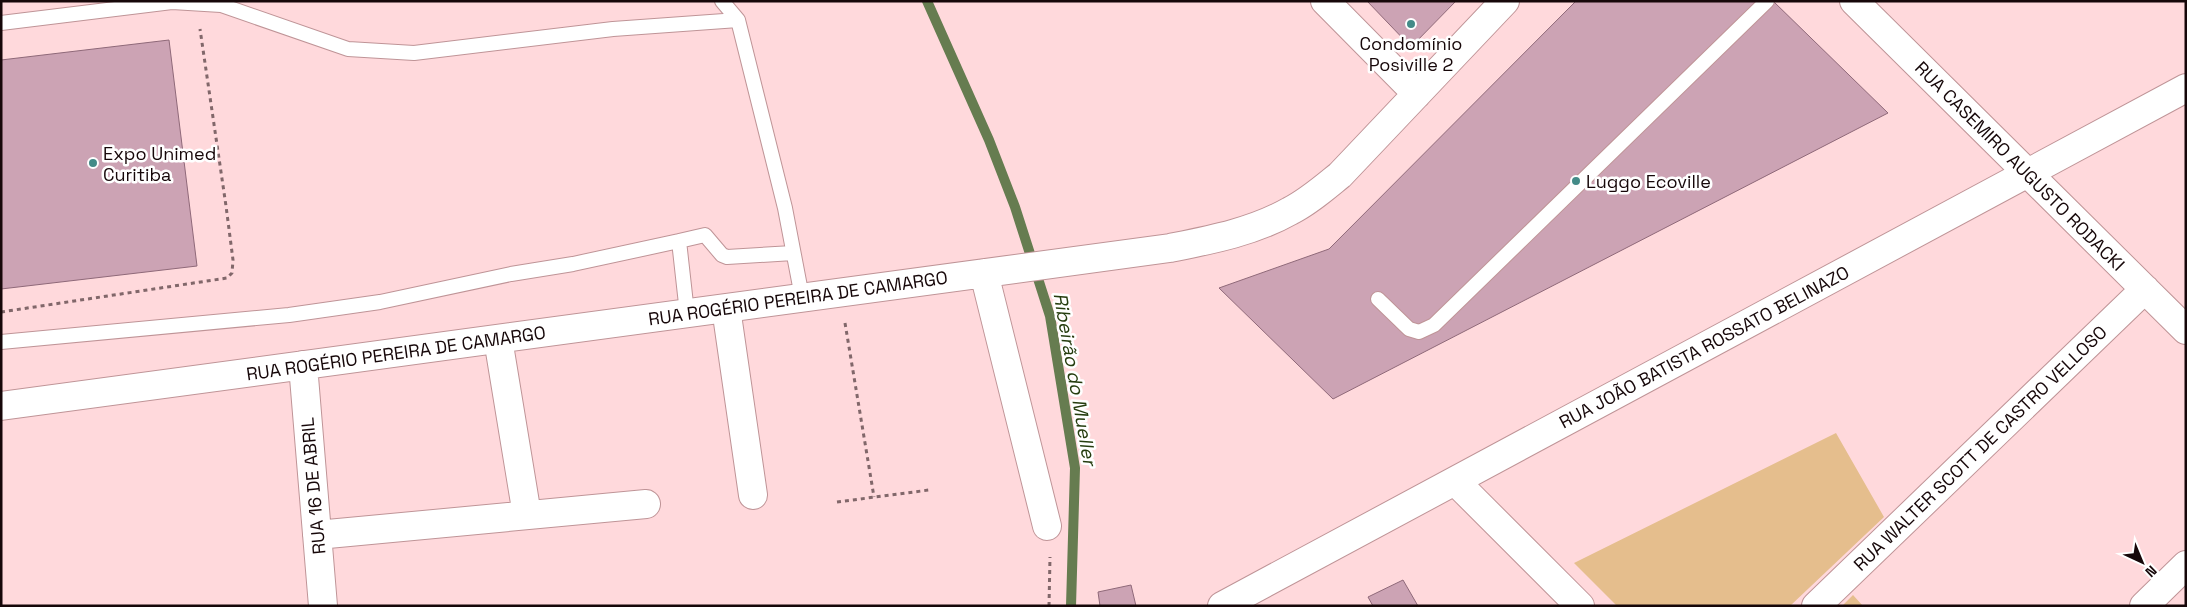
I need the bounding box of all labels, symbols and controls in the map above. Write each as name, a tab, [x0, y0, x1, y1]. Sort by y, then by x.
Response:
marker: Condomínio Posiville 2	[1405, 18, 1417, 30]
place label: Condomínio Posiville 2	[1360, 32, 1462, 76]
street label: RUA CASEMIRO AUGUSTO RODACKI	[1910, 56, 2130, 276]
place label: Expo Unimed Curitiba	[103, 142, 216, 186]
marker: Expo Unimed Curitiba	[87, 157, 99, 169]
place label: Luggo Ecoville	[1586, 170, 1711, 193]
marker: Luggo Ecoville	[1570, 175, 1582, 187]
street label: RUA JOÃO BATISTA ROSSATO BELINAZO	[1555, 261, 1853, 433]
street label: RUA ROGÉRIO PEREIRA DE CAMARGO	[647, 266, 949, 330]
water label: Ribeirão do Mueller	[1048, 291, 1103, 469]
street label: RUA WALTER SCOTT DE CASTRO VELLOSO	[1848, 320, 2112, 576]
street label: RUA ROGÉRIO PEREIRA DE CAMARGO	[245, 321, 547, 385]
street label: RUA 16 DE ABRIL	[296, 416, 330, 555]
north arrow	[2117, 537, 2167, 587]
text: N	[2141, 562, 2161, 581]

